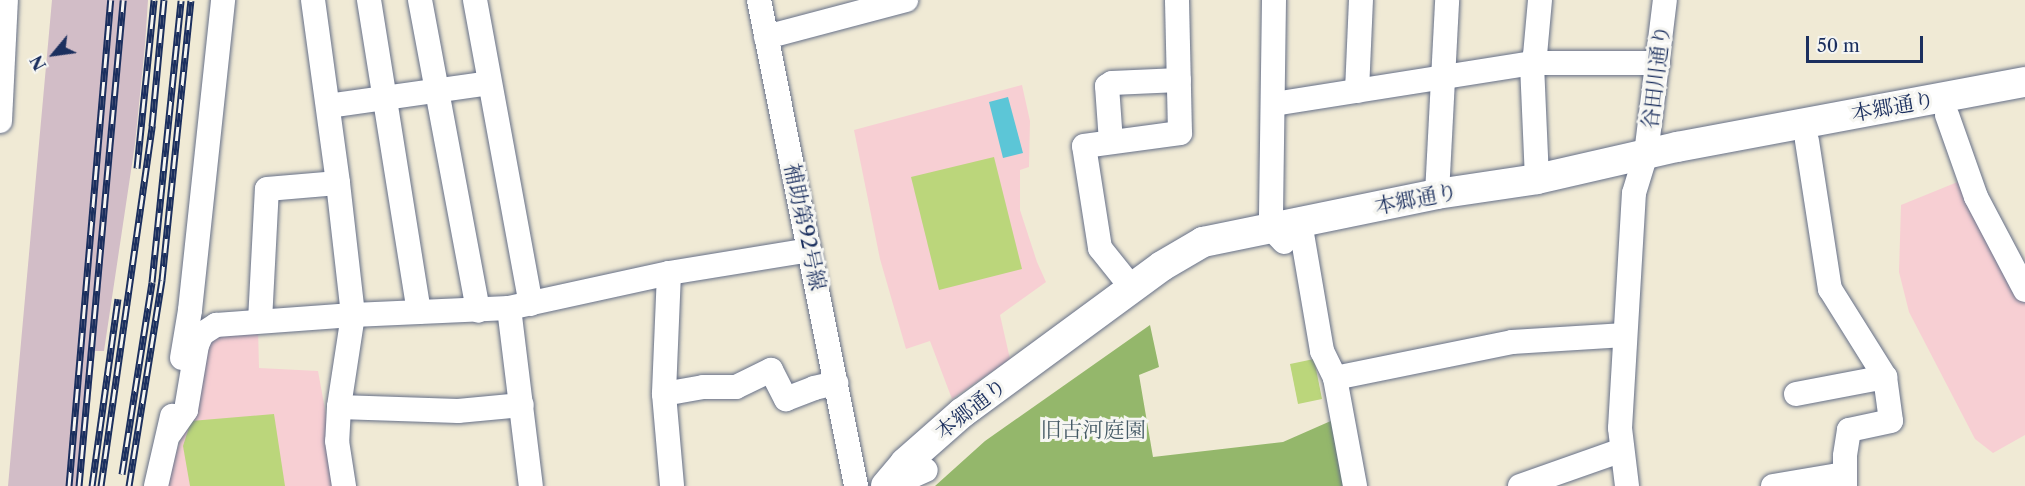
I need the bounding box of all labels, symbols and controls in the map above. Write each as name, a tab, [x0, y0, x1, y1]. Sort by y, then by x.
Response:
street label: 谷田川通り	[1637, 23, 1675, 131]
north arrow	[24, 24, 84, 84]
scale bar	[1809, 24, 1926, 62]
text: 50 m	[1817, 35, 1860, 57]
text: N	[26, 52, 50, 74]
street label: 本郷通り	[1849, 87, 1937, 127]
street label: 補助第92号線	[779, 161, 831, 293]
street label: 本郷通り	[1372, 179, 1460, 219]
street label: 本郷通り	[930, 373, 1012, 445]
park label: 旧古河庭園	[1041, 417, 1145, 443]

